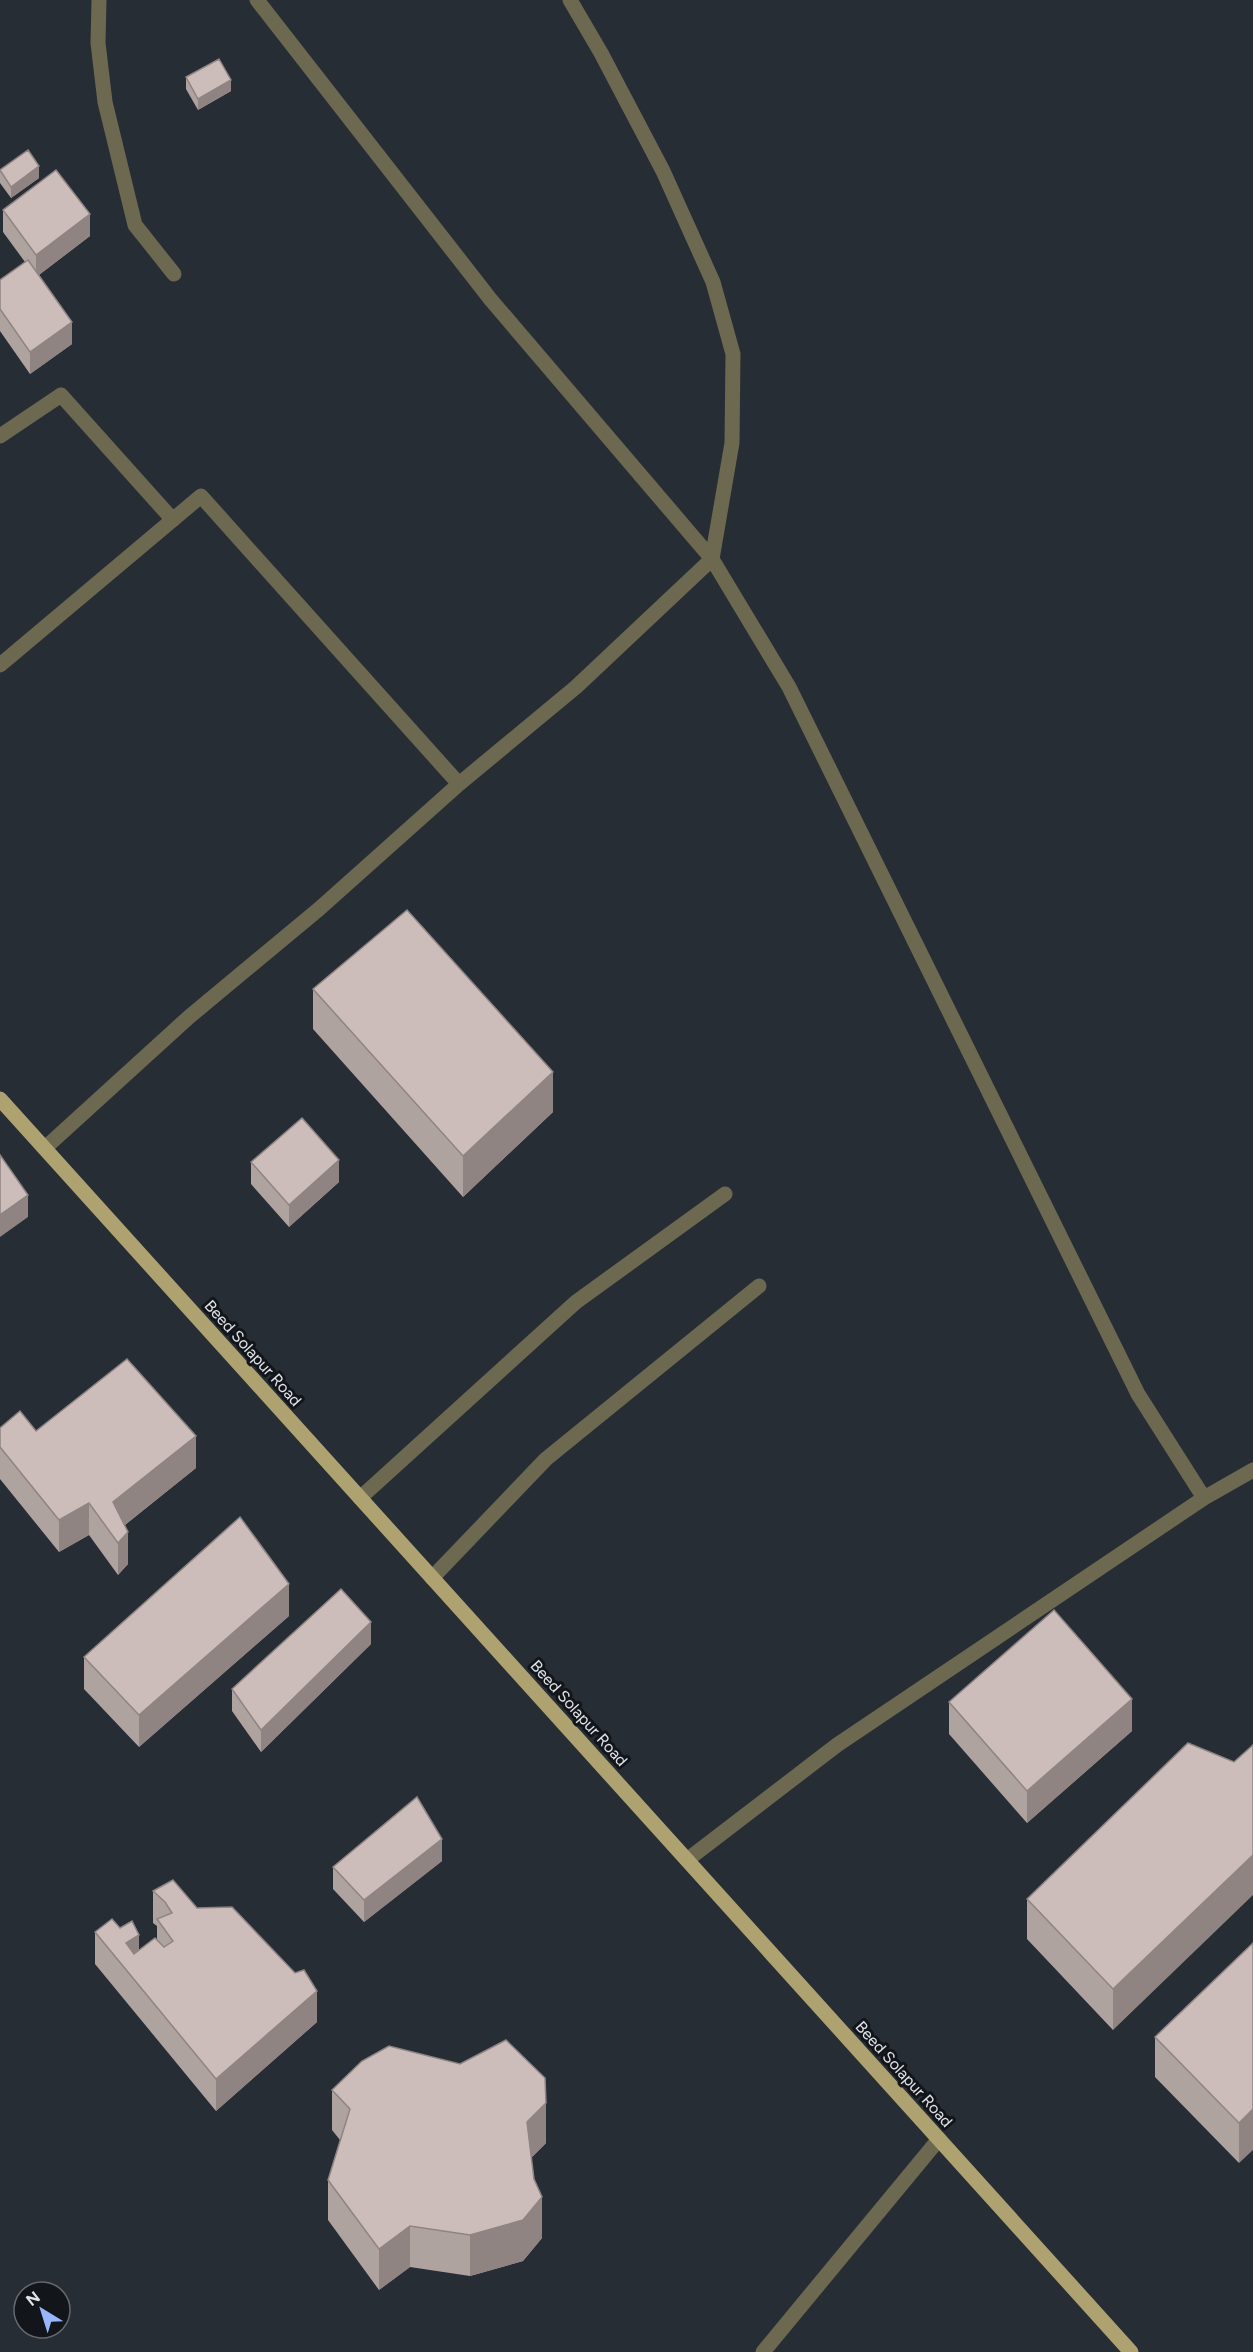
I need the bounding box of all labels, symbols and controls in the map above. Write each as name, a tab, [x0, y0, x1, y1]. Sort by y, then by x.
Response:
street label: Beed Solapur Road	[200, 1296, 306, 1410]
street label: Beed Solapur Road	[526, 1656, 632, 1770]
street label: Beed Solapur Road	[851, 2017, 957, 2131]
north arrow	[12, 2280, 72, 2340]
text: N	[22, 2287, 44, 2310]

